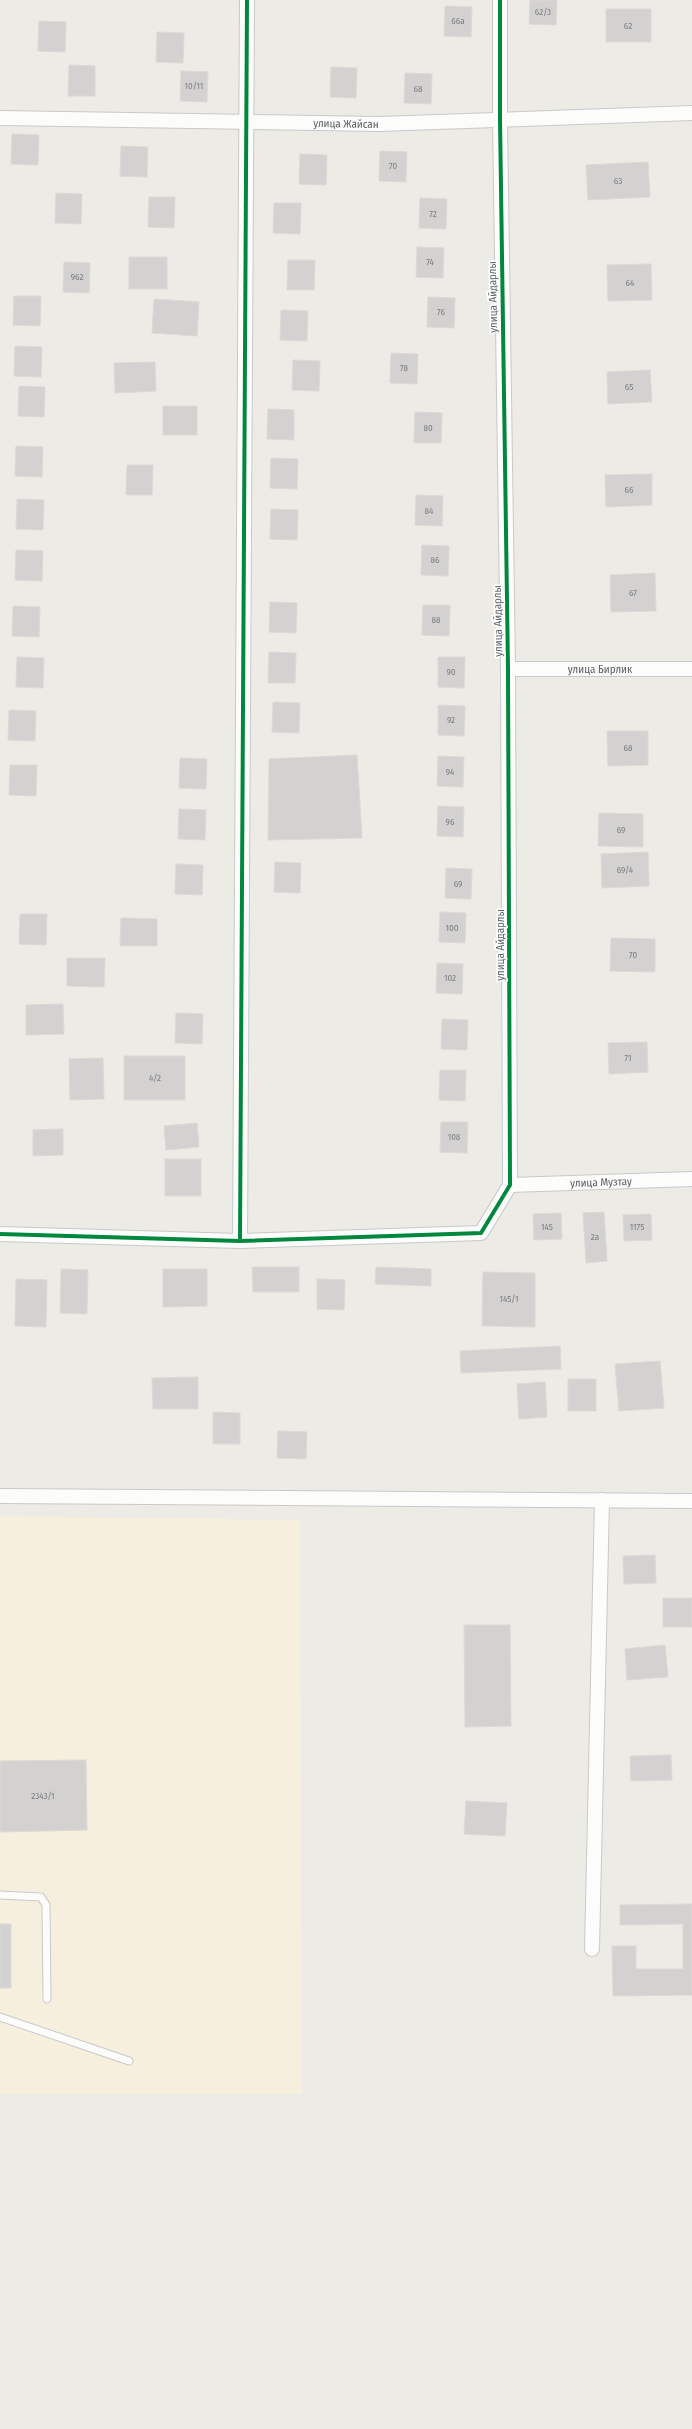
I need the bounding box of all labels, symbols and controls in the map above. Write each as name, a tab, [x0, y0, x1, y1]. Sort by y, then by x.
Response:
house number: 62/3	[535, 7, 551, 17]
house number: 66а	[451, 16, 465, 26]
house number: 62	[624, 21, 632, 31]
house number: 10/11	[185, 81, 203, 91]
house number: 68	[414, 84, 423, 94]
street label: улица Жайсан	[313, 116, 379, 130]
house number: 70	[389, 161, 397, 171]
house number: 63	[614, 176, 622, 186]
house number: 72	[429, 209, 437, 219]
house number: 74	[426, 257, 434, 267]
street label: улица Айдарлы	[486, 261, 500, 333]
house number: 962	[71, 272, 83, 282]
house number: 64	[626, 278, 635, 288]
house number: 76	[437, 307, 445, 317]
house number: 78	[400, 363, 408, 373]
house number: 65	[625, 382, 633, 392]
house number: 80	[423, 423, 433, 433]
house number: 66	[625, 485, 634, 495]
house number: 84	[425, 506, 434, 516]
house number: 86	[431, 555, 440, 565]
street label: улица Айдарлы	[491, 585, 505, 657]
house number: 67	[629, 588, 637, 598]
house number: 88	[431, 615, 441, 625]
street label: улица Бирлик	[568, 663, 633, 676]
house number: 90	[446, 667, 456, 677]
house number: 92	[447, 715, 455, 725]
house number: 68	[624, 743, 633, 753]
house number: 94	[446, 767, 455, 777]
house number: 96	[446, 817, 455, 827]
house number: 69	[617, 825, 625, 835]
house number: 69/4	[617, 865, 634, 875]
house number: 69	[454, 879, 462, 889]
street label: улица Айдарлы	[494, 909, 507, 981]
house number: 100	[446, 923, 459, 933]
house number: 70	[629, 950, 637, 960]
house number: 102	[444, 973, 456, 983]
house number: 71	[624, 1053, 632, 1063]
house number: 4/2	[149, 1073, 161, 1083]
house number: 108	[448, 1132, 461, 1142]
street label: улица Музтау	[570, 1174, 632, 1190]
house number: 145	[541, 1222, 553, 1232]
house number: 1175	[630, 1222, 644, 1232]
house number: 2а	[591, 1232, 600, 1242]
house number: 145/1	[500, 1294, 518, 1304]
house number: 2343/1	[31, 1791, 55, 1801]

